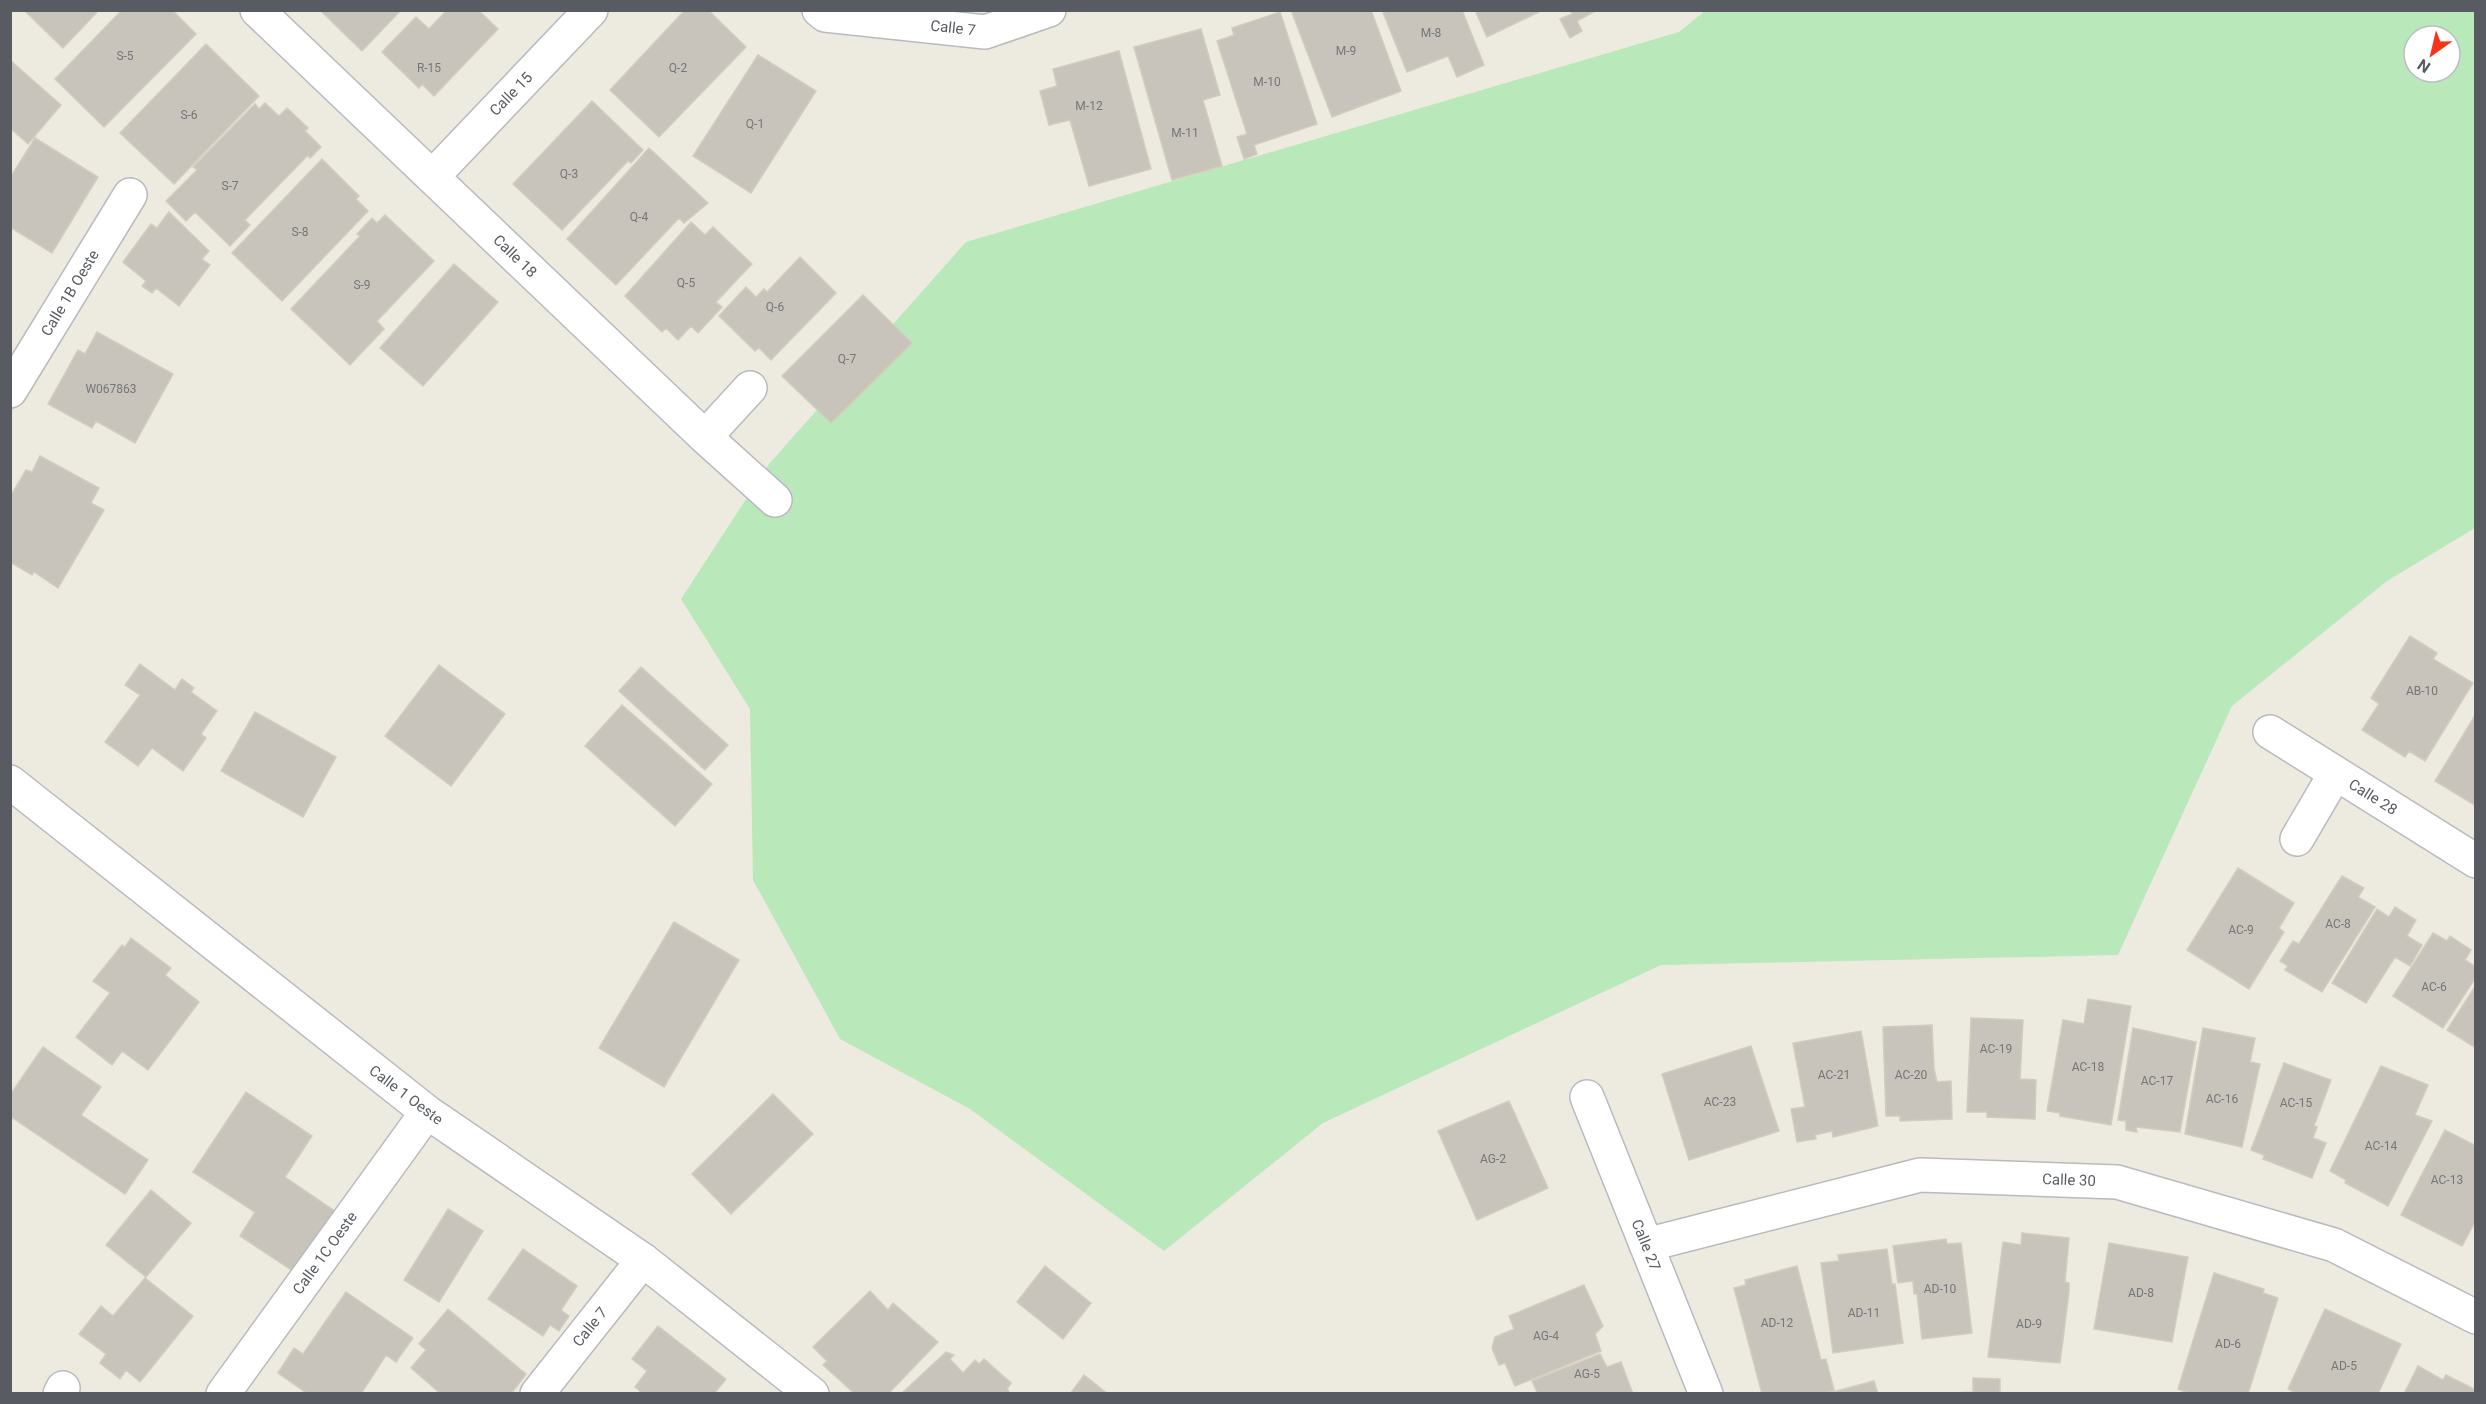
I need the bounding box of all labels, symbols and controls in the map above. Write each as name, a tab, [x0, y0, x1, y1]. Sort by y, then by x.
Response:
street label: Calle 7	[930, 17, 976, 39]
north arrow	[2402, 24, 2462, 84]
house number: M-8	[1421, 26, 1442, 40]
house number: M-9	[1336, 44, 1356, 58]
house number: S-5	[116, 49, 134, 63]
text: N	[2414, 55, 2434, 77]
house number: R-15	[417, 61, 441, 75]
house number: Q-2	[669, 61, 687, 75]
street label: Calle 15	[486, 68, 536, 120]
house number: M-10	[1253, 75, 1281, 89]
house number: M-12	[1075, 99, 1103, 113]
house number: S-6	[180, 108, 198, 122]
house number: Q-1	[746, 117, 764, 131]
house number: M-11	[1171, 126, 1199, 140]
house number: Q-3	[560, 167, 578, 181]
house number: S-7	[221, 179, 239, 193]
house number: Q-4	[630, 210, 648, 224]
house number: S-8	[291, 225, 309, 239]
street label: Calle 18	[489, 231, 541, 281]
street label: Calle 1B Oeste	[37, 247, 103, 339]
house number: Q-5	[677, 276, 695, 290]
house number: S-9	[353, 278, 371, 292]
house number: Q-6	[766, 300, 784, 314]
house number: Q-7	[838, 352, 856, 366]
house number: W067863	[85, 382, 137, 396]
house number: AB-10	[2406, 684, 2438, 698]
street label: Calle 28	[2345, 775, 2401, 819]
house number: AC-8	[2325, 917, 2351, 931]
house number: AC-9	[2228, 923, 2254, 937]
house number: AC-6	[2421, 980, 2447, 994]
house number: AC-19	[1980, 1042, 2012, 1056]
house number: AC-18	[2072, 1060, 2104, 1074]
street label: Calle 1 Oeste	[365, 1061, 447, 1129]
house number: AC-21	[1818, 1068, 1850, 1082]
house number: AC-20	[1895, 1068, 1927, 1082]
house number: AC-17	[2141, 1074, 2173, 1088]
house number: AC-16	[2206, 1092, 2238, 1106]
house number: AC-23	[1704, 1095, 1736, 1109]
house number: AC-15	[2280, 1096, 2312, 1110]
house number: AC-14	[2365, 1139, 2397, 1153]
house number: AG-2	[1480, 1152, 1506, 1166]
street label: Calle 30	[2042, 1170, 2096, 1190]
house number: AC-13	[2431, 1173, 2463, 1187]
street label: Calle 1C Oeste	[289, 1208, 361, 1298]
street label: Calle 27	[1628, 1217, 1664, 1273]
house number: AD-10	[1924, 1282, 1957, 1296]
house number: AD-8	[2128, 1286, 2154, 1300]
street label: Calle 7	[569, 1304, 611, 1350]
house number: AD-11	[1848, 1306, 1880, 1320]
house number: AD-12	[1761, 1316, 1794, 1330]
house number: AD-9	[2016, 1317, 2042, 1331]
house number: AG-4	[1533, 1329, 1559, 1343]
house number: AD-6	[2215, 1337, 2241, 1351]
house number: AD-5	[2331, 1359, 2357, 1373]
house number: AG-5	[1574, 1367, 1600, 1381]

